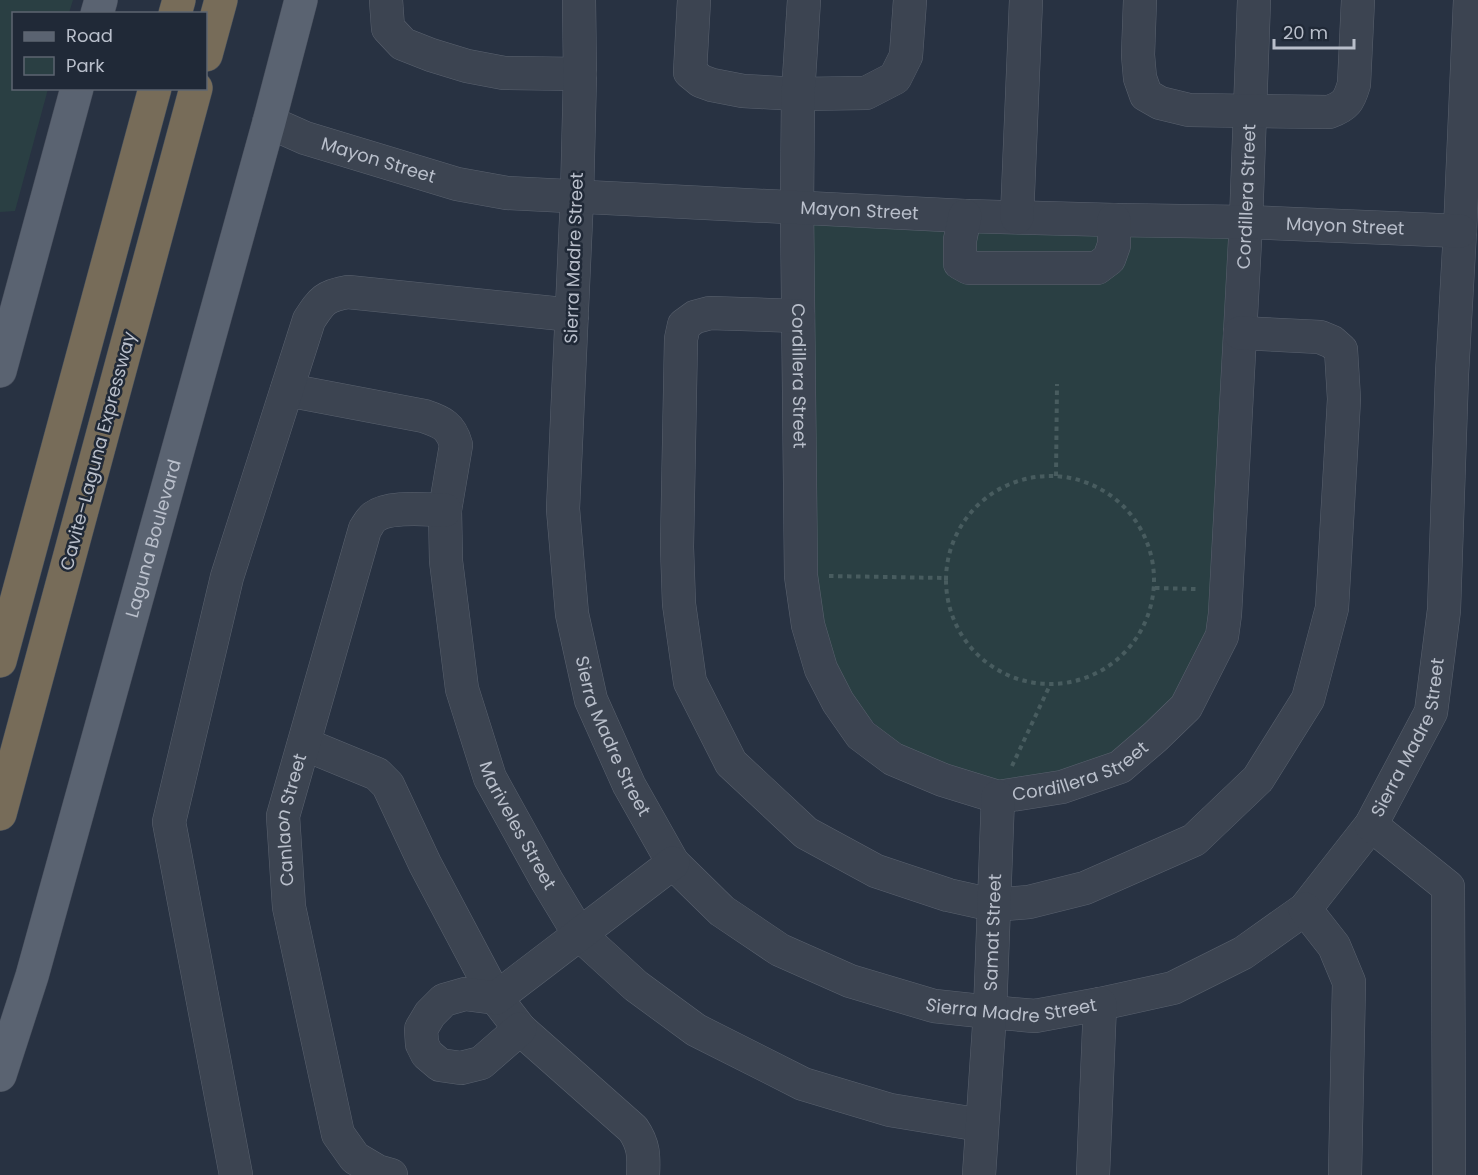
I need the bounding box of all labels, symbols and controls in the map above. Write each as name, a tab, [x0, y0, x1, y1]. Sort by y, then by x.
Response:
legend	[12, 12, 207, 90]
scale bar	[1274, 12, 1354, 50]
text: 20 m	[1283, 20, 1328, 45]
text: Road	[66, 23, 113, 48]
text: Park	[66, 53, 105, 78]
street label: Cordillera Street	[1230, 123, 1262, 270]
street label: Mayon Street	[318, 131, 439, 189]
street label: Sierra Madre Street	[558, 172, 589, 344]
street label: Mayon Street	[800, 195, 919, 226]
street label: Mayon Street	[1286, 211, 1405, 241]
street label: Cordillera Street	[786, 303, 813, 449]
street label: Cavite–Laguna Expressway	[54, 329, 141, 573]
street label: Laguna Boulevard	[119, 457, 187, 620]
street label: Sierra Madre Street	[570, 653, 657, 821]
street label: Sierra Madre Street	[1364, 656, 1450, 821]
street label: Cordillera Street	[1010, 735, 1153, 807]
street label: Canlaon Street	[269, 750, 312, 887]
street label: Mariveles Street	[474, 758, 562, 894]
street label: Samat Street	[978, 873, 1007, 992]
street label: Sierra Madre Street	[923, 991, 1098, 1028]

